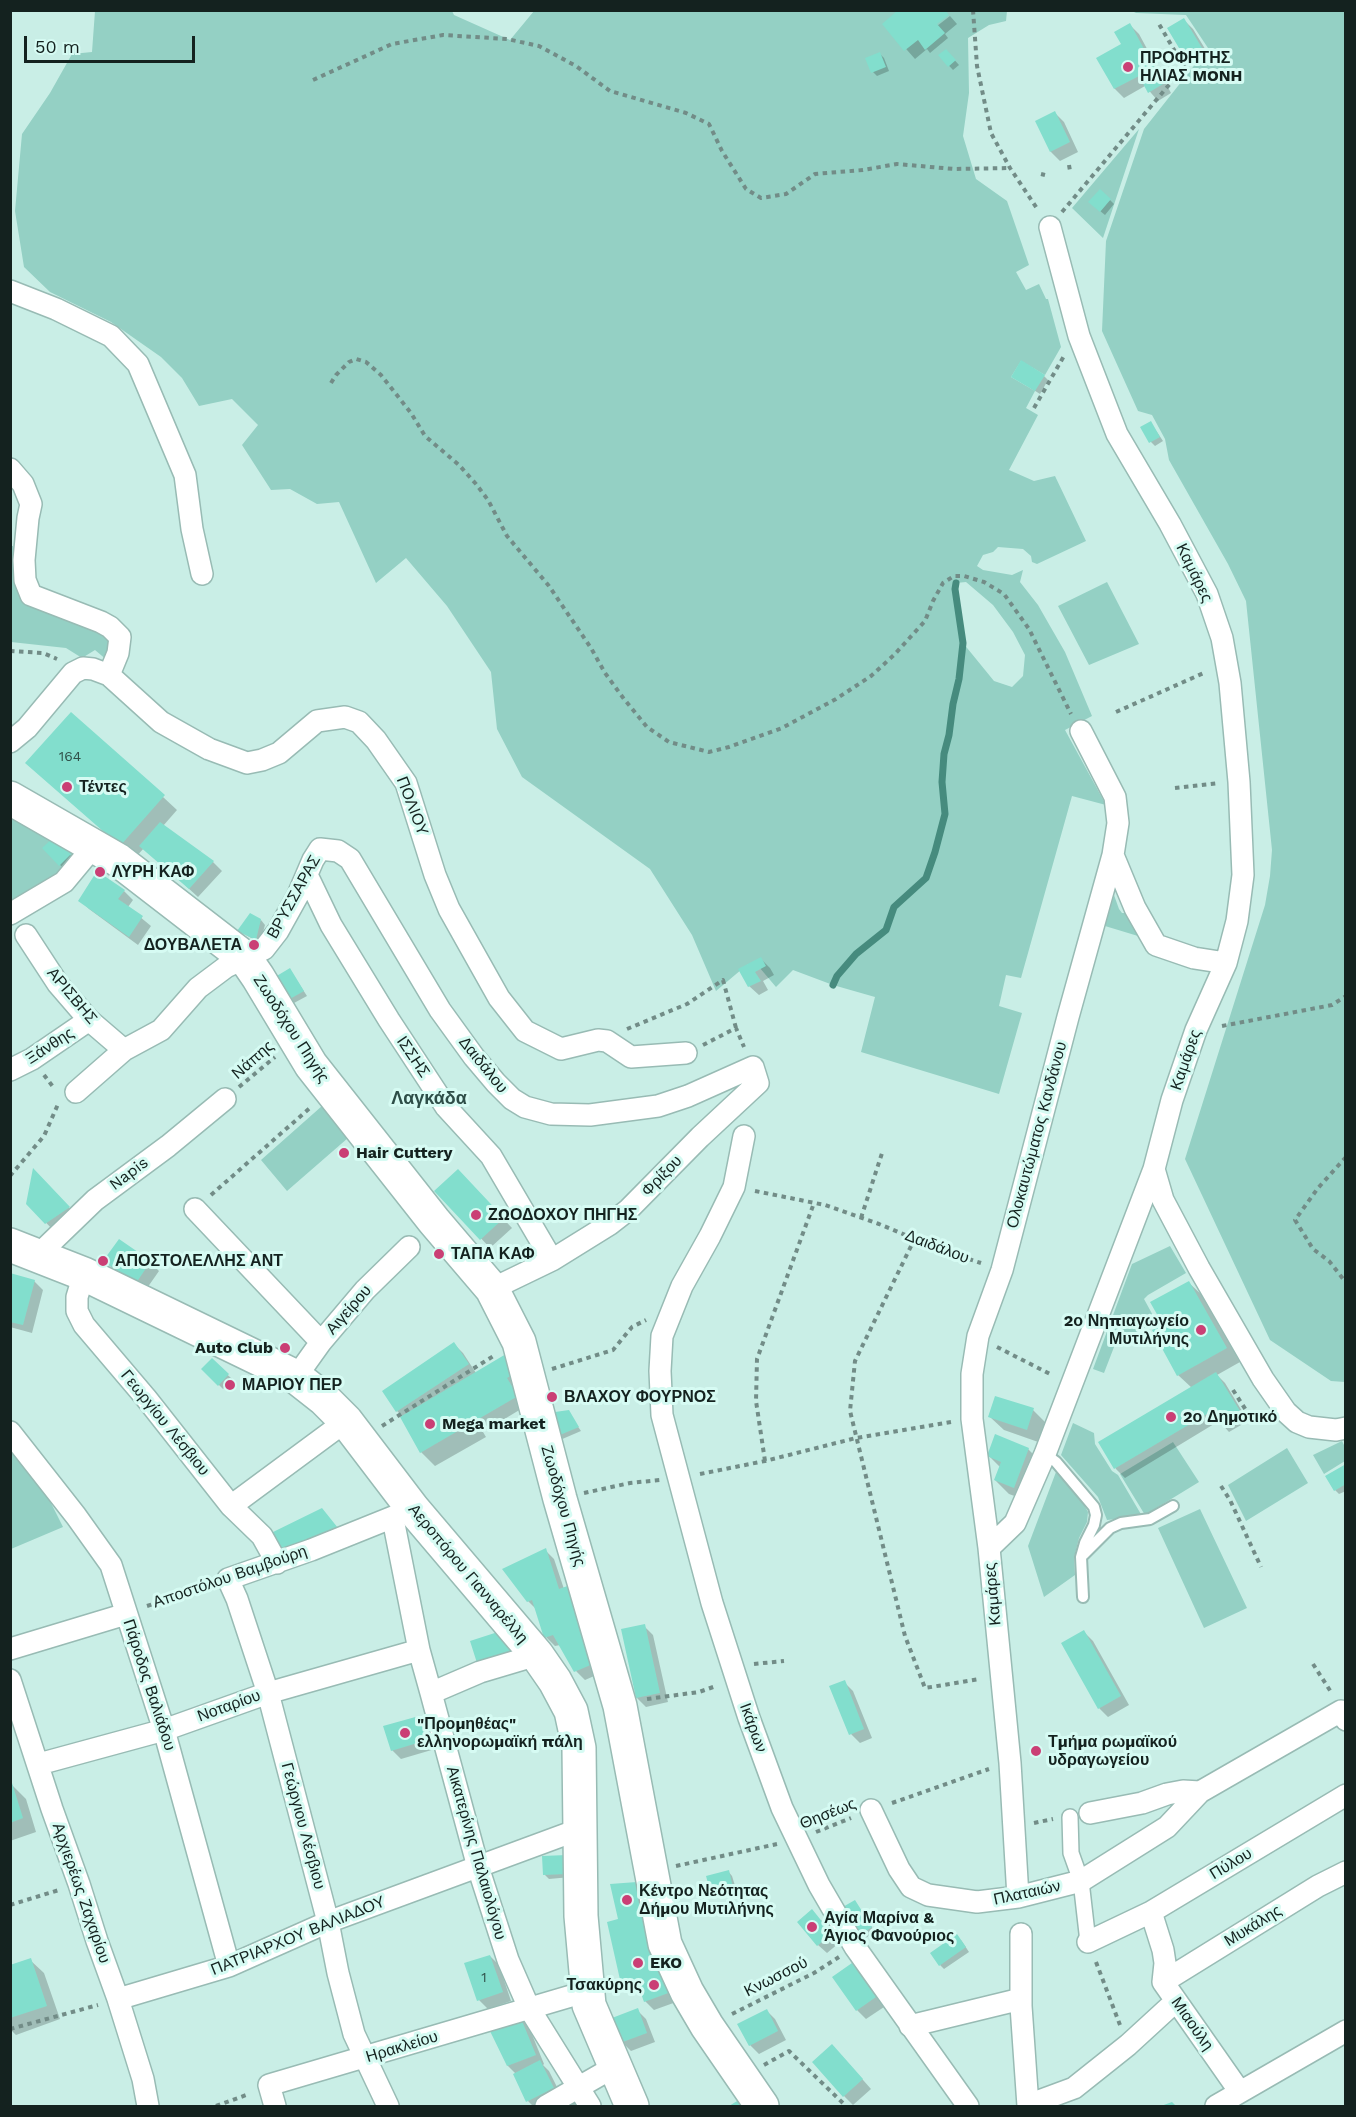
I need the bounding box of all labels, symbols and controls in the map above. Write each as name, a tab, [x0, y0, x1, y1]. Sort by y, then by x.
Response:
scale bar	[27, 24, 198, 62]
text: 50 m	[35, 36, 80, 57]
place label: ΠΡΟΦΗΤΗΣ ΗΛΙΑΣ MONH	[1140, 48, 1242, 86]
marker: ΠΡΟΦΗΤΗΣ ΗΛΙΑΣ MONH	[1121, 60, 1135, 74]
street label: Καμάρες	[1172, 541, 1216, 605]
house number: 164	[59, 749, 81, 765]
street label: ΠΟΛΙΟΥ	[392, 774, 432, 838]
place label: Τέντες	[79, 777, 127, 797]
marker: Τέντες	[60, 780, 74, 794]
street label: ΒΡΥΣΣΑΡΑΣ	[263, 852, 325, 942]
place label: ΛΥΡΗ ΚΑΦ	[112, 862, 195, 882]
marker: ΛΥΡΗ ΚΑΦ	[93, 865, 107, 879]
place label: ΔΟΥΒΑΛΕΤΑ	[144, 935, 242, 955]
marker: ΔΟΥΒΑΛΕΤΑ	[247, 938, 261, 952]
street label: ΑΡΙΣΒΗΣ	[43, 964, 101, 1028]
street label: Ζωοδόχου Πηγής	[249, 971, 333, 1087]
street label: Ξάνθης	[22, 1023, 78, 1069]
street label: Καμάρες	[1167, 1027, 1205, 1093]
street label: ΙΣΣΗΣ	[392, 1033, 434, 1081]
street label: Δαιδάλου	[454, 1033, 512, 1097]
street label: Νάπης	[228, 1037, 278, 1083]
street label: Ολοκαυτώματος Κανδάνου	[1003, 1040, 1071, 1230]
district label: Λαγκάδα	[391, 1088, 467, 1110]
place label: Hair Cuttery	[356, 1143, 453, 1163]
marker: Hair Cuttery	[337, 1146, 351, 1160]
street label: Φρίξου	[638, 1151, 686, 1201]
street label: Napis	[106, 1153, 152, 1195]
place label: ΖΩΟΔΟΧΟΥ ΠΗΓΗΣ	[488, 1205, 637, 1225]
marker: ΖΩΟΔΟΧΟΥ ΠΗΓΗΣ	[469, 1208, 483, 1222]
street label: Δαιδάλου	[902, 1226, 972, 1268]
place label: ΤΑΠΑ ΚΑΦ	[451, 1244, 535, 1264]
marker: ΤΑΠΑ ΚΑΦ	[432, 1247, 446, 1261]
place label: ΑΠΟΣΤΟΛΕΛΛΗΣ ΑΝΤ	[115, 1251, 283, 1271]
marker: ΑΠΟΣΤΟΛΕΛΛΗΣ ΑΝΤ	[96, 1254, 110, 1268]
street label: Αιγείρου	[322, 1281, 376, 1339]
place label: 2ο Νηπιαγωγείο Μυτιλήνης	[1064, 1311, 1189, 1349]
marker: 2ο Νηπιαγωγείο Μυτιλήνης	[1194, 1323, 1208, 1337]
place label: Auto Club	[195, 1338, 273, 1358]
marker: Auto Club	[278, 1341, 292, 1355]
street label: Γεωργίου Λέσβιου	[117, 1366, 213, 1480]
place label: ΜΑΡΙΟΥ ΠΕΡ	[242, 1375, 342, 1395]
marker: ΜΑΡΙΟΥ ΠΕΡ	[223, 1378, 237, 1392]
place label: ΒΛΑΧΟΥ ΦΟΥΡΝΟΣ	[564, 1387, 716, 1407]
marker: ΒΛΑΧΟΥ ΦΟΥΡΝΟΣ	[545, 1390, 559, 1404]
place label: 2ο Δημοτικό	[1183, 1407, 1277, 1427]
marker: 2ο Δημοτικό	[1164, 1410, 1178, 1424]
place label: Mega market	[442, 1414, 545, 1434]
marker: Mega market	[423, 1417, 437, 1431]
street label: Ζωοδόχου Πηγής	[537, 1443, 589, 1569]
street label: Αεροπόρου Γιανναρέλλη	[404, 1500, 532, 1648]
street label: Αποστόλου Βαμβούρη	[150, 1542, 310, 1612]
street label: Καμάρες	[981, 1562, 1005, 1626]
street label: Πάροδος Βαλιάδου	[119, 1617, 179, 1753]
street label: Νοταρίου	[195, 1686, 263, 1726]
street label: Ικάρων	[735, 1701, 771, 1755]
place label: "Προμηθέας" ελληνορωμαϊκή πάλη	[417, 1714, 583, 1752]
marker: "Προμηθέας" ελληνορωμαϊκή πάλη	[398, 1726, 412, 1740]
place label: Τμήμα ρωμαϊκού υδραγωγείου	[1048, 1732, 1177, 1770]
marker: Τμήμα ρωμαϊκού υδραγωγείου	[1029, 1744, 1043, 1758]
street label: Γεώργιου Λέσβιου	[277, 1761, 329, 1891]
street label: Αικατερίνης Παλαιολόγου	[442, 1764, 510, 1942]
street label: Θησέως	[797, 1794, 859, 1834]
street label: Αρχιερέως Ζαχαρίου	[48, 1820, 114, 1966]
street label: Πύλου	[1206, 1844, 1256, 1884]
street label: Πλαταιών	[992, 1877, 1062, 1909]
place label: Κέντρο Νεότητας Δήμου Μυτιλήνης	[639, 1881, 774, 1919]
street label: ΠΑΤΡΙΑΡΧΟΥ ΒΑΛΙΑΔΟΥ	[208, 1892, 388, 1980]
marker: Κέντρο Νεότητας Δήμου Μυτιλήνης	[620, 1893, 634, 1907]
street label: Μυκάλης	[1221, 1901, 1285, 1951]
place label: Αγία Μαρίνα & Άγιος Φανούριος	[824, 1908, 954, 1946]
marker: Αγία Μαρίνα & Άγιος Φανούριος	[805, 1920, 819, 1934]
place label: EKO	[650, 1953, 682, 1973]
street label: Κνωσσού	[741, 1953, 811, 2001]
marker: EKO	[631, 1956, 645, 1970]
house number: 1	[481, 1970, 487, 1986]
place label: Τσακύρης	[566, 1975, 642, 1995]
marker: Τσακύρης	[647, 1978, 661, 1992]
street label: Μιαούλη	[1167, 1994, 1217, 2054]
street label: Ηρακλείου	[364, 2027, 440, 2067]

